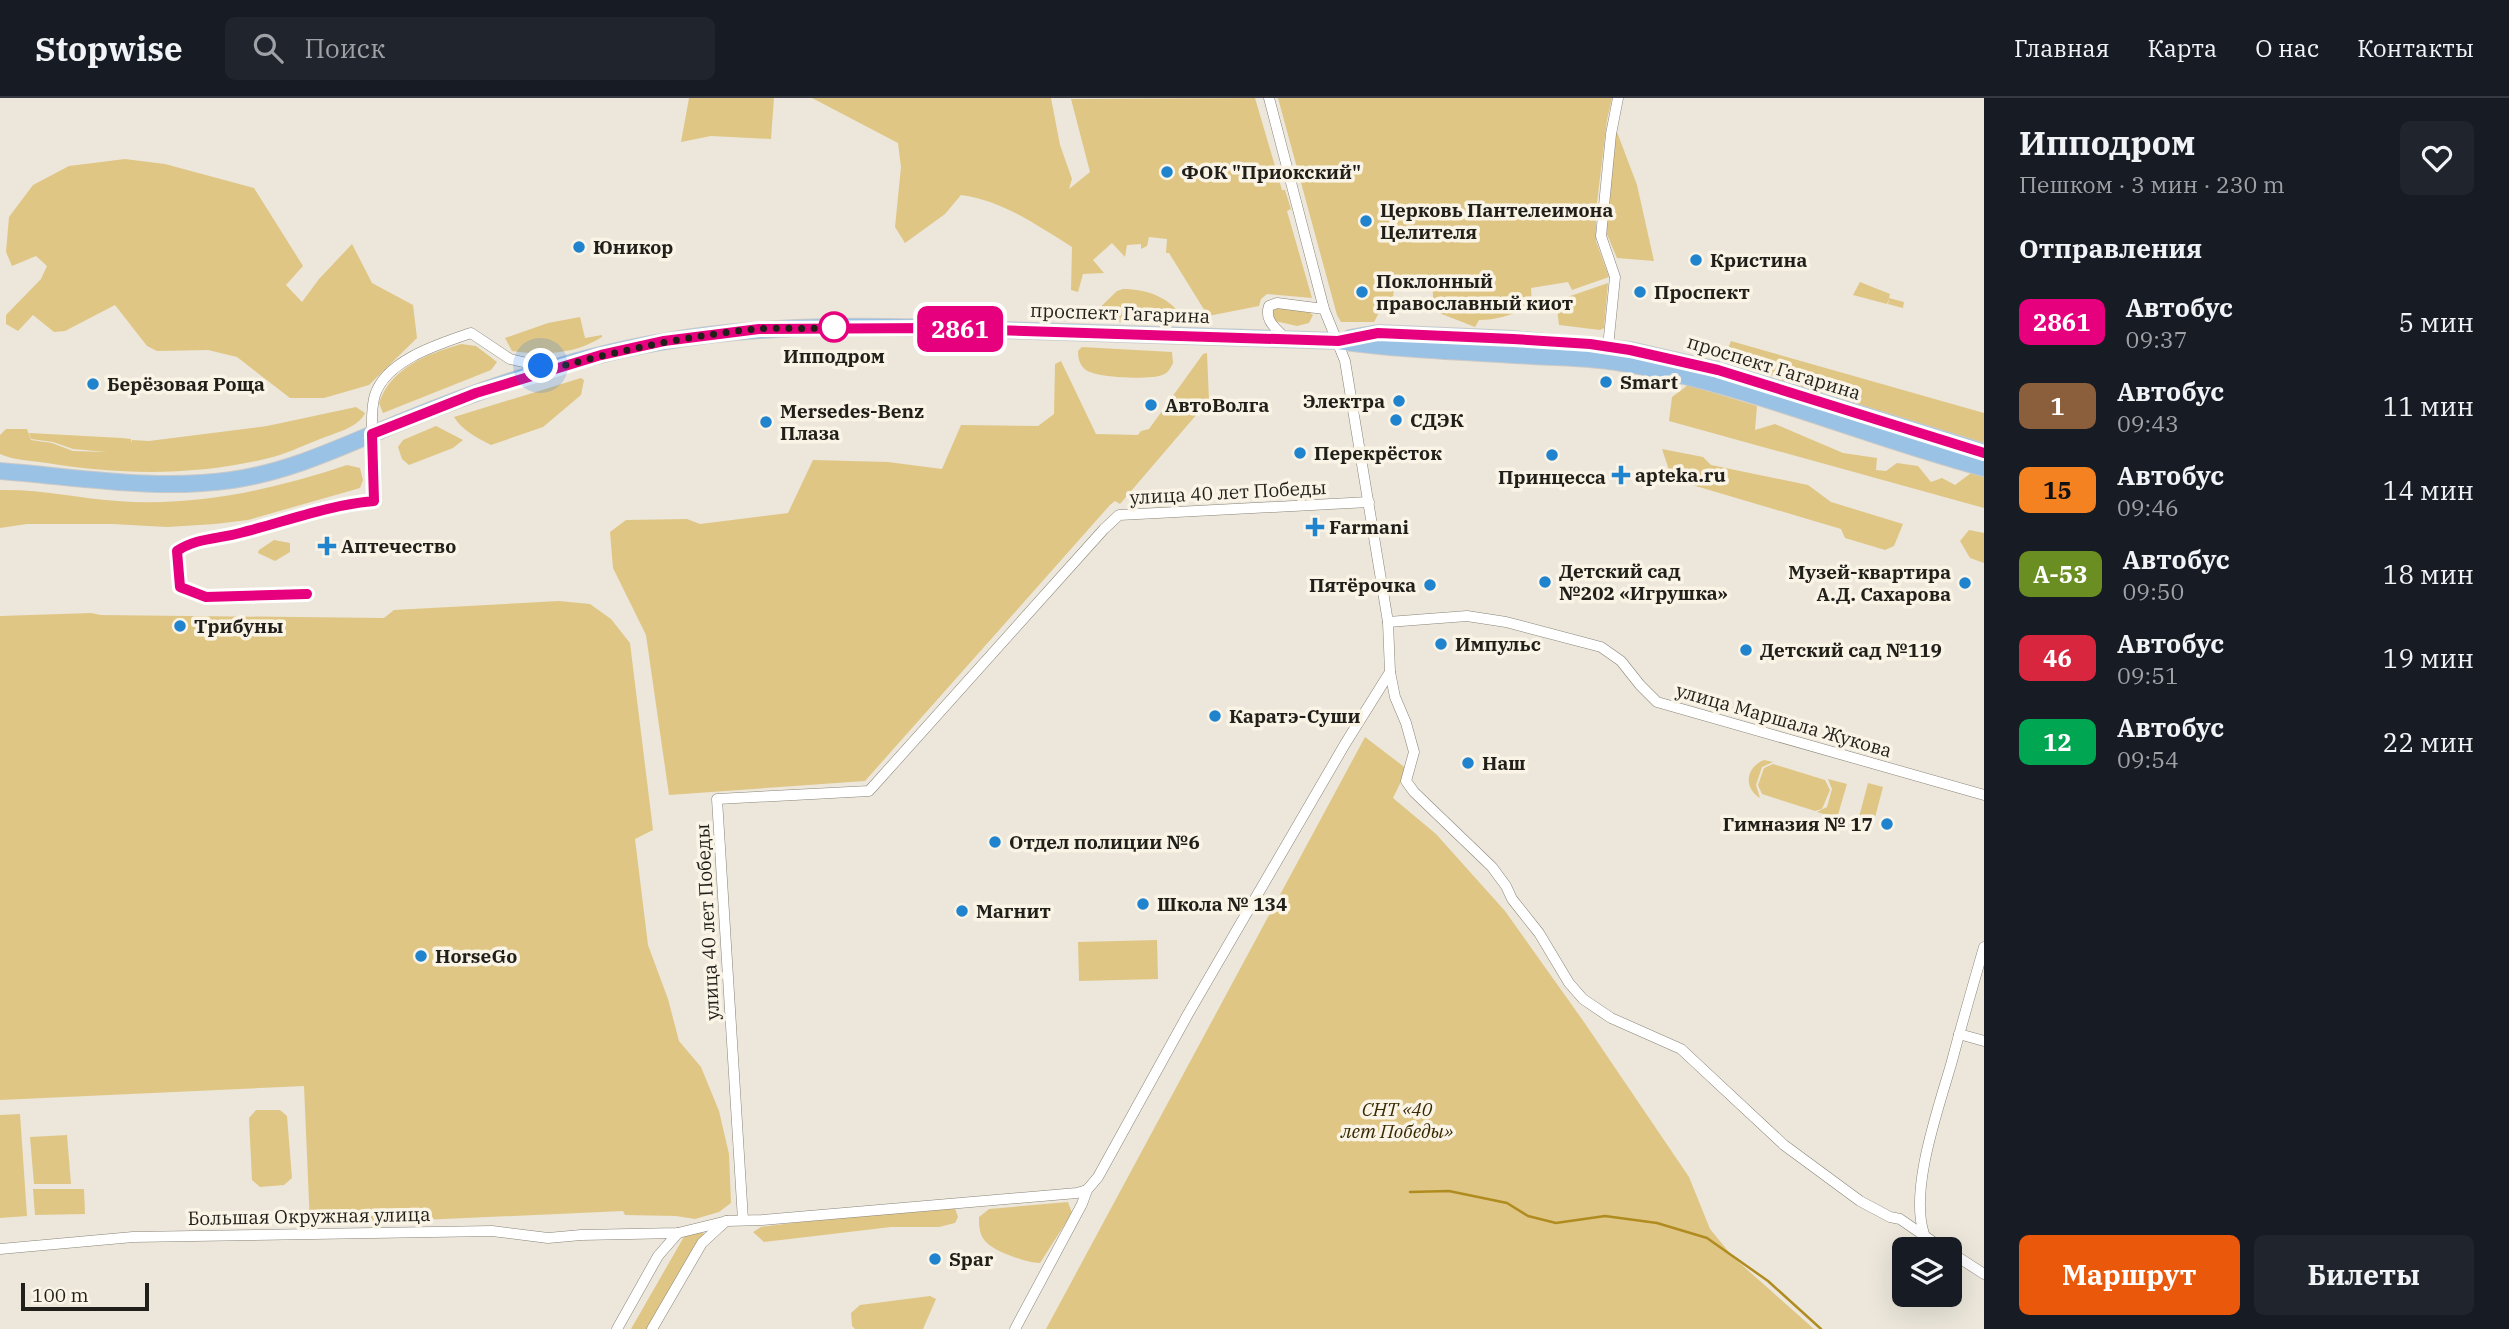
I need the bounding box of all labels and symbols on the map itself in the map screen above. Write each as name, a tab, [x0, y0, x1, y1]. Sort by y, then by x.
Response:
place label: ФОК "Приокский"	[1181, 160, 1361, 184]
marker: ФОК "Приокский"	[1159, 164, 1175, 180]
place label: Церковь Пантелеимона Целителя	[1380, 198, 1613, 244]
marker: Церковь Пантелеимона Целителя	[1358, 213, 1374, 229]
place label: Юникор	[593, 235, 673, 259]
marker: Юникор	[571, 239, 587, 255]
place label: Кристина	[1710, 248, 1807, 272]
marker: Кристина	[1688, 252, 1704, 268]
place label: Поклонный православный киот	[1376, 269, 1573, 315]
place label: Проспект	[1654, 280, 1750, 304]
marker: Поклонный православный киот	[1354, 284, 1370, 300]
marker: Проспект	[1632, 284, 1648, 300]
street label: проспект Гагарина	[1030, 298, 1210, 328]
line badge: 2861	[911, 306, 1009, 352]
marker: Ипподром	[819, 312, 849, 342]
street label: проспект Гагарина	[1684, 329, 1864, 405]
place label: Ипподром	[783, 344, 885, 368]
your location	[523, 348, 558, 383]
place label: Smart	[1620, 370, 1678, 394]
place label: Берёзовая Роща	[107, 372, 265, 396]
marker: Smart	[1598, 374, 1614, 390]
marker: Берёзовая Роща	[85, 376, 101, 392]
place label: Электра	[1303, 389, 1385, 413]
place label: АвтоВолга	[1165, 393, 1269, 417]
marker: Электра	[1391, 393, 1407, 409]
marker: АвтоВолга	[1143, 397, 1159, 413]
place label: Mersedes-Benz Плаза	[780, 399, 924, 445]
place label: СДЭК	[1410, 408, 1464, 432]
marker: СДЭК	[1388, 412, 1404, 428]
marker: Mersedes-Benz Плаза	[758, 414, 774, 430]
place label: Перекрёсток	[1314, 441, 1442, 465]
marker: Перекрёсток	[1292, 445, 1308, 461]
marker: Принцесса	[1544, 447, 1560, 463]
place label: apteka.ru	[1635, 463, 1726, 487]
place label: Принцесса	[1498, 465, 1606, 489]
marker: apteka.ru	[1613, 467, 1629, 483]
street label: улица 40 лет Победы	[1129, 475, 1327, 509]
place label: Farmani	[1329, 515, 1409, 539]
marker: Farmani	[1307, 519, 1323, 535]
place label: Аптечество	[341, 534, 456, 558]
marker: Аптечество	[319, 538, 335, 554]
place label: Детский сад №202 «Игрушка»	[1559, 559, 1728, 605]
place label: Музей-квартира А.Д. Сахарова	[1788, 560, 1951, 606]
place label: Пятёрочка	[1309, 573, 1416, 597]
marker: Детский сад №202 «Игрушка»	[1537, 574, 1553, 590]
marker: Музей-квартира А.Д. Сахарова	[1957, 575, 1973, 591]
marker: Пятёрочка	[1422, 577, 1438, 593]
place label: Трибуны	[194, 614, 283, 638]
marker: Трибуны	[172, 618, 188, 634]
place label: Импульс	[1455, 632, 1541, 656]
marker: Импульс	[1433, 636, 1449, 652]
place label: Детский сад №119	[1760, 638, 1942, 662]
marker: Детский сад №119	[1738, 642, 1754, 658]
street label: улица Маршала Жукова	[1673, 678, 1895, 762]
place label: Каратэ-Суши	[1229, 704, 1360, 728]
marker: Каратэ-Суши	[1207, 708, 1223, 724]
place label: Наш	[1482, 751, 1526, 775]
marker: Наш	[1460, 755, 1476, 771]
place label: Гимназия № 17	[1723, 812, 1873, 836]
marker: Гимназия № 17	[1879, 816, 1895, 832]
street label: улица 40 лет Победы	[690, 823, 724, 1021]
place label: Отдел полиции №6	[1009, 830, 1200, 854]
marker: Отдел полиции №6	[987, 834, 1003, 850]
place label: Школа № 134	[1157, 892, 1287, 916]
marker: Школа № 134	[1135, 896, 1151, 912]
place label: Магнит	[976, 899, 1051, 923]
marker: Магнит	[954, 903, 970, 919]
place label: HorseGo	[435, 944, 517, 968]
marker: HorseGo	[413, 948, 429, 964]
park label: СНТ «40 лет Победы»	[1340, 1097, 1453, 1143]
street label: Большая Окружная улица	[187, 1202, 431, 1230]
place label: Spar	[949, 1247, 994, 1271]
marker: Spar	[927, 1251, 943, 1267]
scale bar	[21, 1280, 149, 1312]

